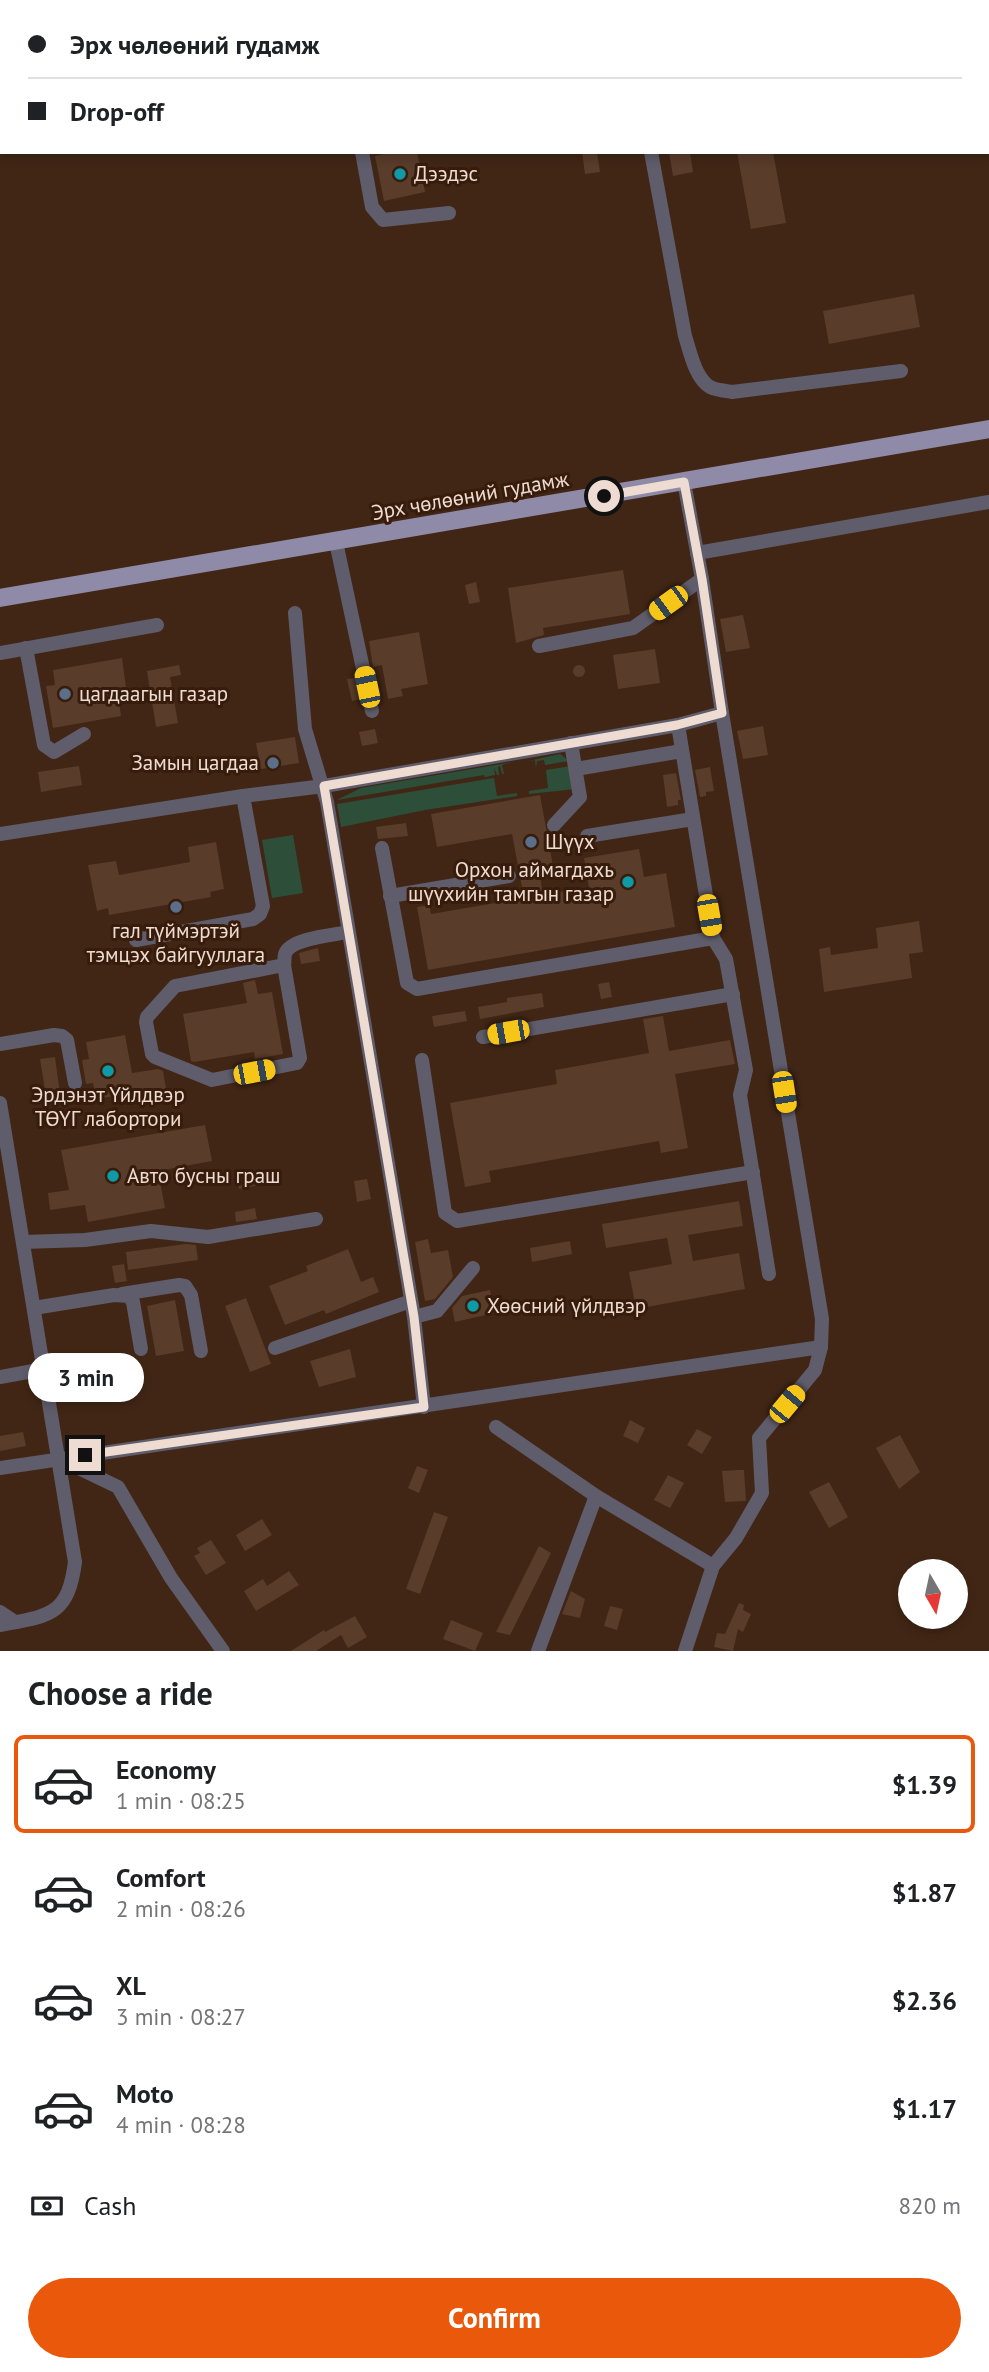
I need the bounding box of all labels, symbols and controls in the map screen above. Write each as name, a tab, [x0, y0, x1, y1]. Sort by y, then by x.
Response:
text: Эрх чөлөөний гудамж	[70, 28, 320, 61]
text: Drop-off	[70, 95, 164, 128]
place label: Дээдэс	[414, 160, 478, 187]
marker: Дээдэс	[392, 166, 408, 182]
street label: Эрх чөлөөний гудамж	[369, 465, 571, 526]
route start	[588, 480, 620, 512]
car	[645, 582, 692, 624]
car	[353, 664, 382, 710]
place label: цагдаагын газар	[79, 680, 228, 707]
marker: цагдаагын газар	[57, 686, 73, 702]
place label: Замын цагдаа	[131, 749, 259, 776]
marker: Замын цагдаа	[265, 755, 281, 771]
place label: Шүүх	[545, 828, 595, 855]
marker: Шүүх	[523, 834, 539, 850]
place label: Орхон аймагдахь шүүхийн тамгын газар	[408, 856, 614, 907]
marker: Орхон аймагдахь шүүхийн тамгын газар	[620, 874, 636, 890]
car	[696, 892, 723, 938]
marker: гал түймэртэй тэмцэх байгууллага	[168, 899, 184, 915]
place label: гал түймэртэй тэмцэх байгууллага	[87, 917, 265, 968]
car	[486, 1018, 531, 1046]
car	[232, 1058, 277, 1086]
marker: Эрдэнэт Үйлдвэр ТӨҮГ лабортори	[100, 1063, 116, 1079]
car	[771, 1070, 798, 1114]
place label: Эрдэнэт Үйлдвэр ТӨҮГ лабортори	[31, 1081, 185, 1132]
place label: Авто бусны граш	[127, 1162, 281, 1189]
marker: Авто бусны граш	[105, 1168, 121, 1184]
place label: Хөөсний үйлдвэр	[487, 1292, 646, 1319]
marker: Хөөсний үйлдвэр	[465, 1298, 481, 1314]
callout: 3 min	[27, 1354, 143, 1402]
text: 3 min	[58, 1363, 114, 1392]
car	[766, 1381, 809, 1427]
route end	[69, 1439, 101, 1471]
north arrow	[898, 1559, 968, 1629]
map controls	[898, 1559, 968, 1629]
text: Choose a ride	[28, 1672, 213, 1714]
icon: car	[32, 1753, 95, 1816]
text: Economy	[116, 1753, 216, 1786]
text: $1.39	[892, 1768, 957, 1801]
text: 1 min · 08:25	[116, 1786, 246, 1815]
icon: car	[32, 1861, 95, 1924]
text: Comfort	[116, 1861, 206, 1894]
text: $1.87	[892, 1876, 957, 1909]
text: 2 min · 08:26	[116, 1894, 246, 1923]
icon: car	[32, 1969, 95, 2032]
text: XL	[116, 1969, 146, 2002]
text: $2.36	[892, 1984, 957, 2017]
text: 3 min · 08:27	[116, 2002, 246, 2031]
icon: car	[32, 2077, 95, 2140]
text: Moto	[116, 2077, 174, 2110]
text: $1.17	[892, 2092, 957, 2125]
text: 4 min · 08:28	[116, 2110, 246, 2139]
icon: cash	[28, 2187, 66, 2225]
text: Cash	[84, 2189, 136, 2222]
text: 820 m	[899, 2191, 961, 2220]
button: Confirm	[28, 2278, 961, 2358]

